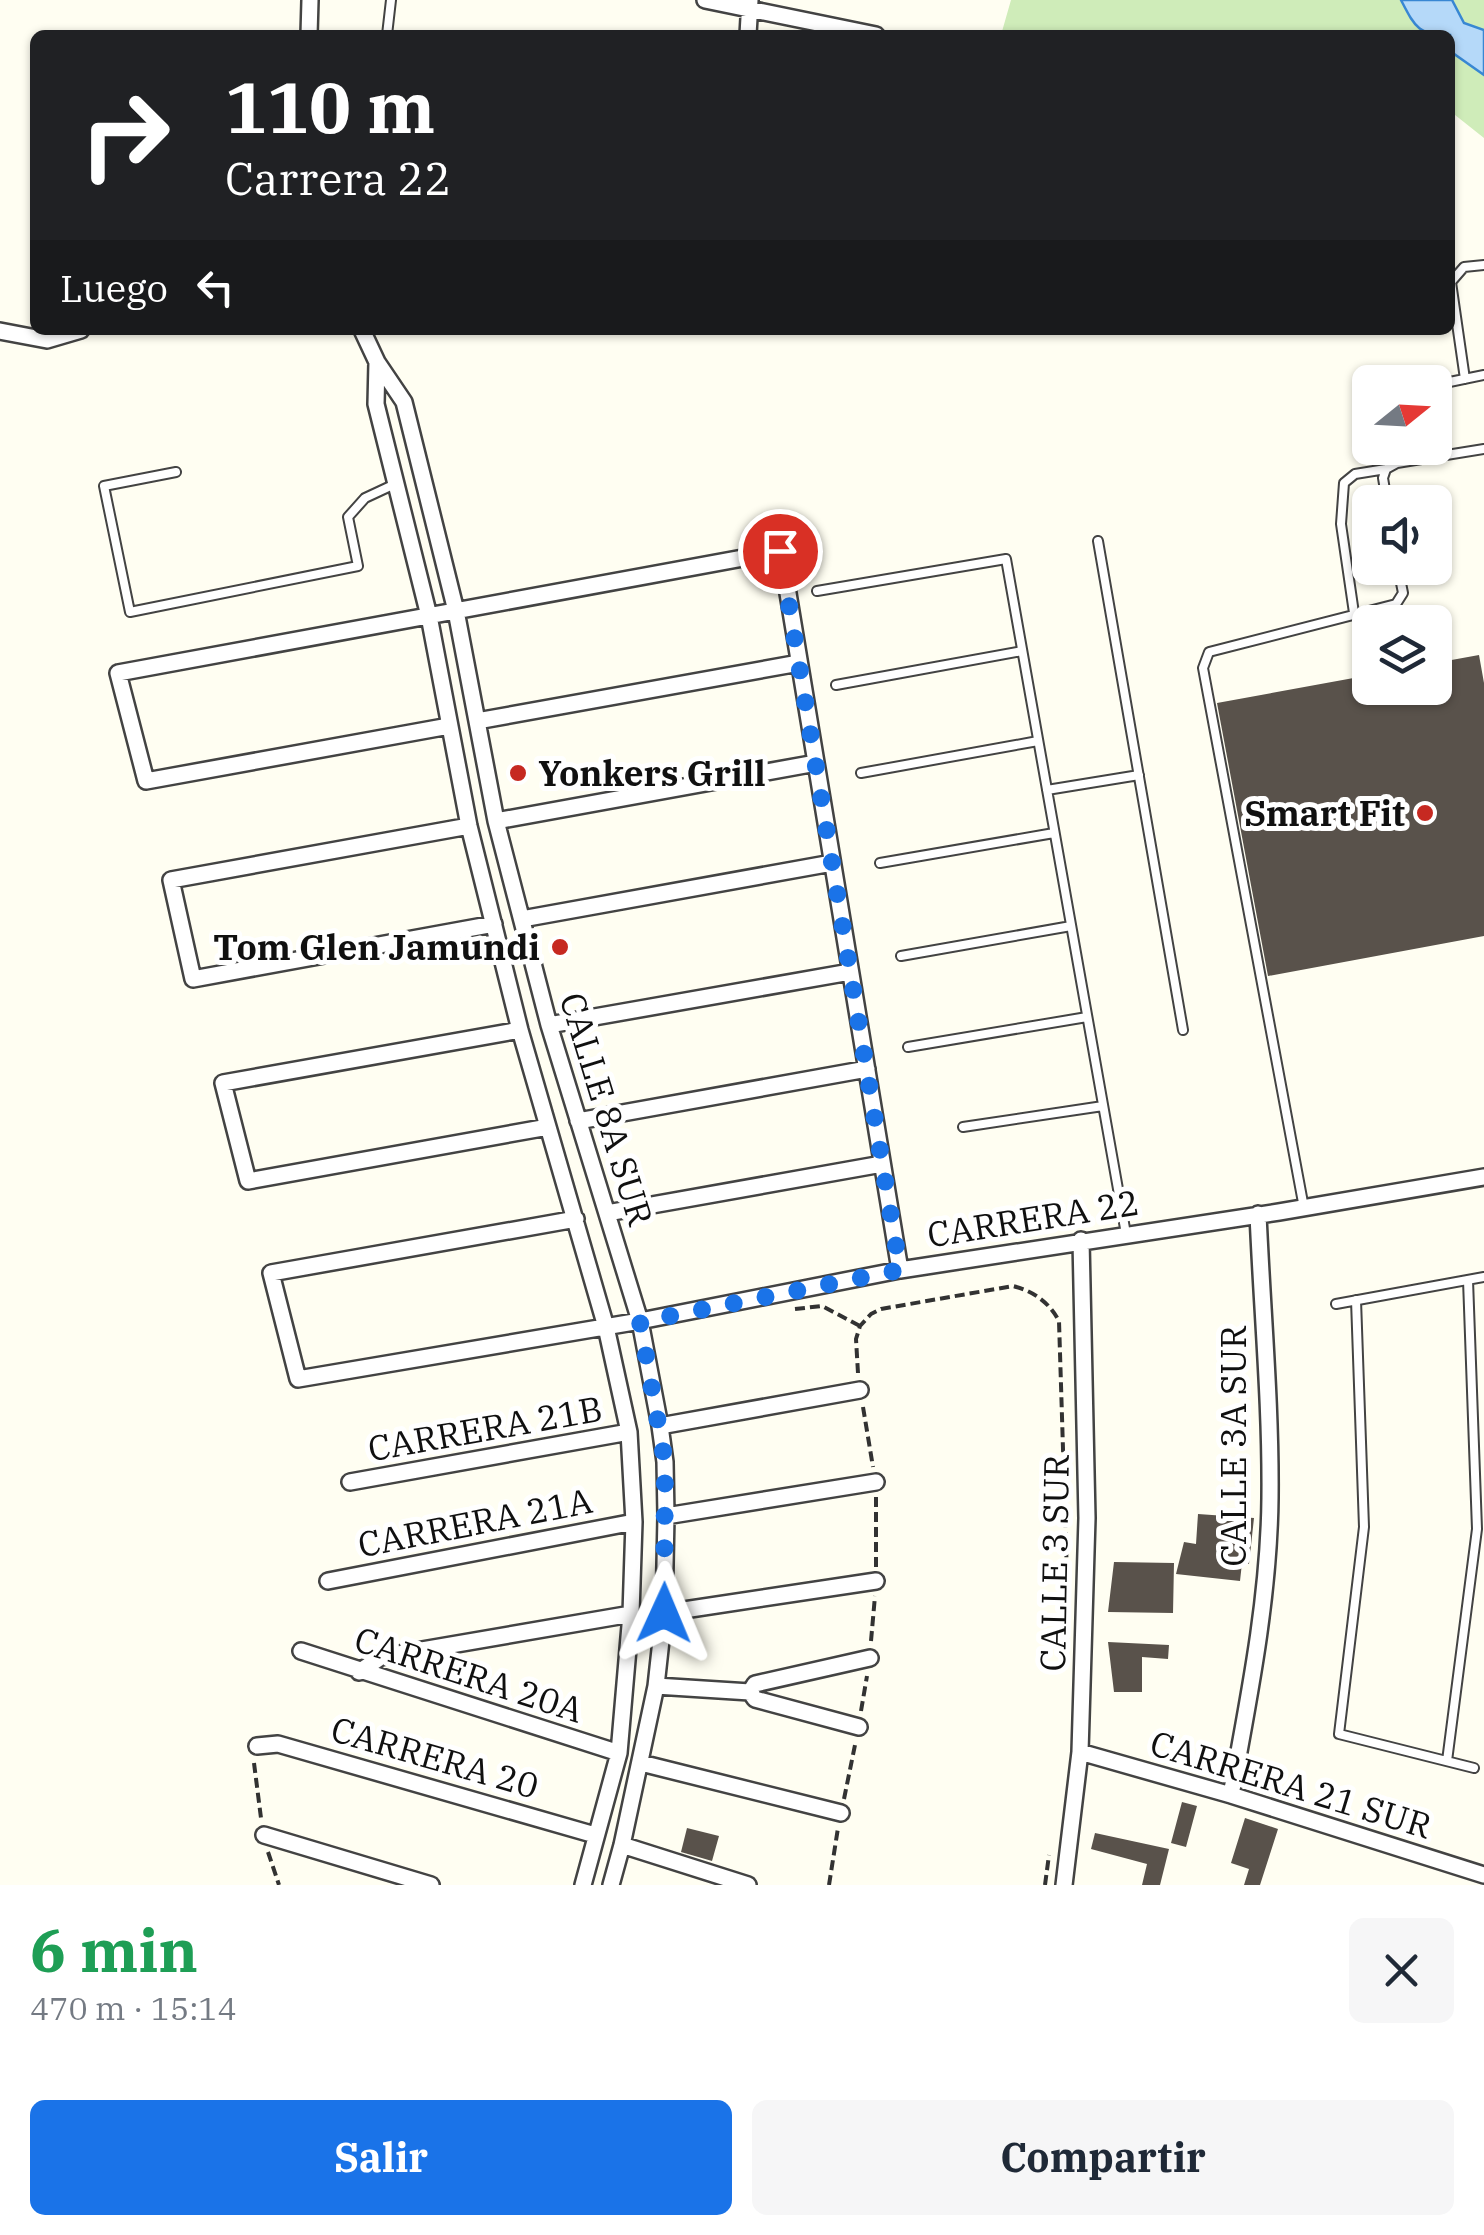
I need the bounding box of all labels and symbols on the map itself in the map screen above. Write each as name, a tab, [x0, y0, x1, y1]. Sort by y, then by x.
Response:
north arrow	[1352, 365, 1452, 465]
pin	[738, 509, 823, 594]
place label: Yonkers Grill	[538, 750, 766, 796]
marker: Yonkers Grill	[507, 762, 529, 784]
place label: Smart Fit	[1244, 790, 1405, 836]
marker: Smart Fit	[1414, 802, 1436, 824]
place label: Tom Glen Jamundi	[213, 924, 540, 970]
marker: Tom Glen Jamundi	[549, 936, 571, 958]
street label: CALLE 8A SUR	[550, 987, 664, 1231]
street label: CARRERA 22	[924, 1179, 1142, 1257]
street label: CALLE 3A SUR	[1210, 1325, 1256, 1567]
street label: CARRERA 21B	[364, 1385, 606, 1471]
street label: CALLE 3 SUR	[1029, 1454, 1079, 1672]
street label: CARRERA 21A	[354, 1477, 596, 1567]
position arrow	[612, 1561, 716, 1665]
street label: CARRERA 20A	[349, 1615, 589, 1733]
street label: CARRERA 20	[326, 1705, 544, 1809]
street label: CARRERA 21 SUR	[1145, 1719, 1437, 1849]

